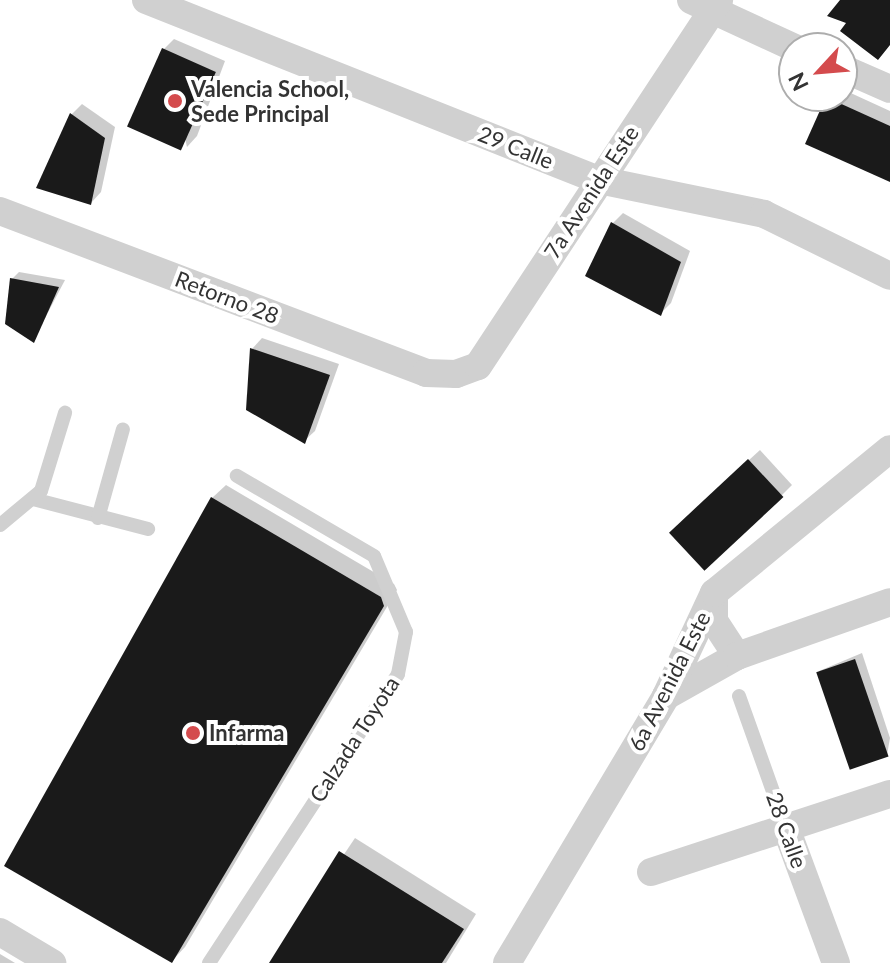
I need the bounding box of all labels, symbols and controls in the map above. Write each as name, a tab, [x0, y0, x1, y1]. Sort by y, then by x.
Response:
north arrow	[778, 32, 858, 112]
text: N	[782, 68, 814, 95]
place label: Valencia School, Sede Principal	[191, 75, 349, 126]
marker: Valencia School, Sede Principal	[166, 92, 184, 110]
street label: 29 Calle	[475, 120, 557, 174]
street label: 7a Avenida Este	[538, 120, 644, 264]
street label: Retorno 28	[171, 265, 283, 329]
street label: 6a Avenida Este	[622, 606, 716, 756]
street label: Calzada Toyota	[303, 671, 405, 807]
place label: Infarma	[209, 720, 284, 746]
marker: Infarma	[184, 724, 202, 742]
street label: 28 Calle	[761, 788, 813, 872]

